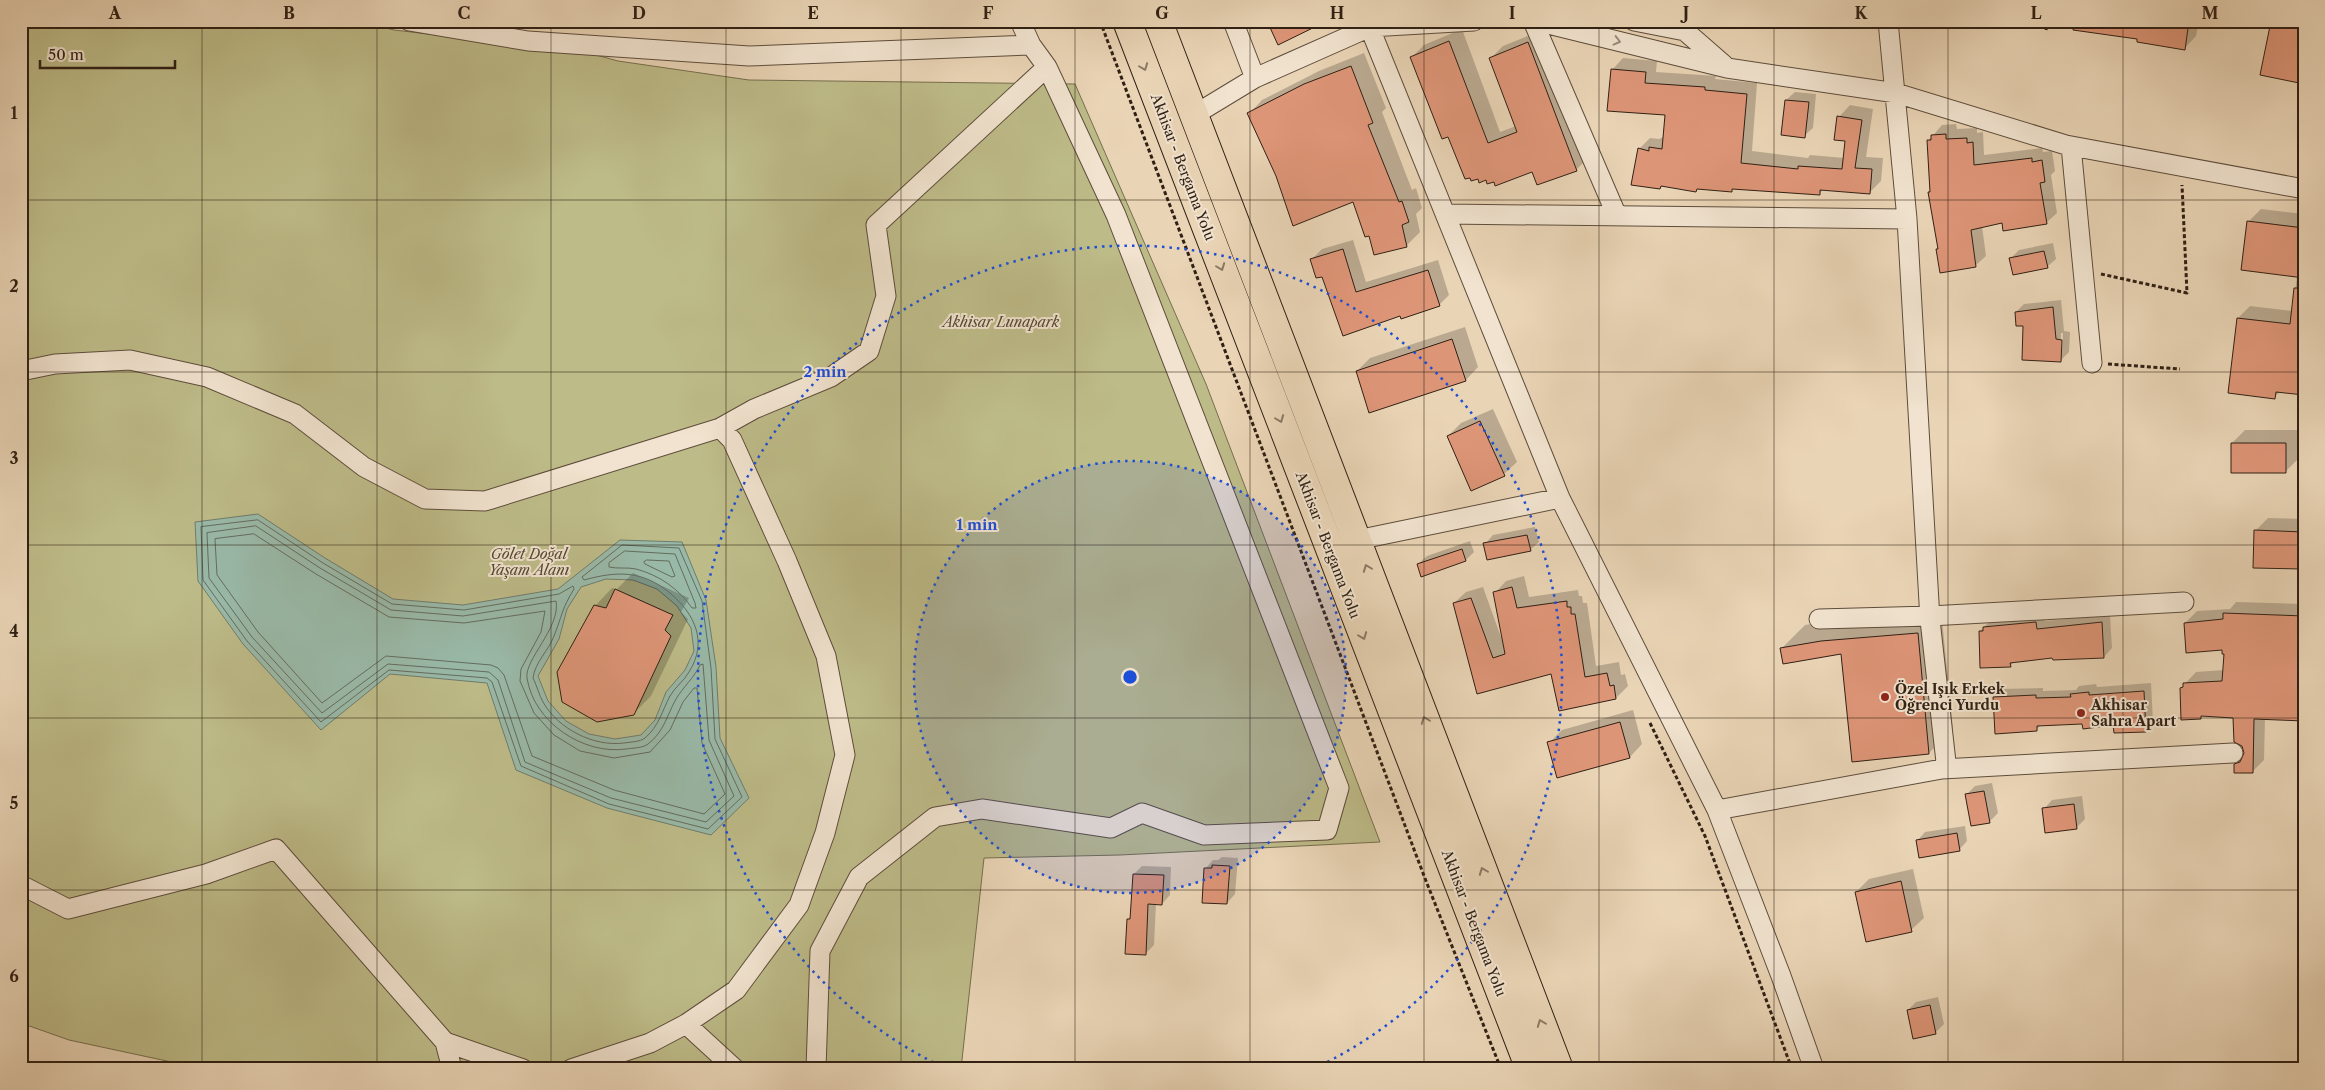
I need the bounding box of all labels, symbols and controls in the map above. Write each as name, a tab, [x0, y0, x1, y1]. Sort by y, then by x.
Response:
text: A	[108, 3, 122, 23]
text: B	[283, 3, 295, 23]
text: C	[458, 3, 470, 23]
text: D	[632, 3, 646, 23]
text: E	[807, 3, 819, 23]
text: F	[983, 3, 994, 23]
text: G	[1155, 3, 1169, 23]
text: H	[1330, 3, 1344, 23]
text: I	[1509, 3, 1516, 23]
text: J	[1680, 3, 1689, 23]
text: K	[1855, 3, 1869, 23]
text: L	[2030, 3, 2042, 23]
text: M	[2202, 3, 2219, 23]
one-way arrow	[1613, 35, 1622, 46]
scale bar	[40, 38, 175, 70]
text: 50 m	[48, 45, 84, 64]
one-way arrow	[1138, 62, 1148, 71]
street label: Akhisar - Bergama Yolu	[1146, 90, 1219, 243]
text: 1	[10, 103, 18, 123]
one-way arrow	[1215, 263, 1225, 271]
text: 2	[9, 276, 19, 296]
park label: Akhisar Lunapark	[941, 313, 1060, 331]
text: 2 min	[803, 362, 847, 381]
one-way arrow	[1274, 414, 1284, 423]
text: 3	[9, 448, 19, 468]
street label: Akhisar - Bergama Yolu	[1291, 468, 1364, 621]
text: 1 min	[956, 515, 998, 534]
park label: Gölet Doğal Yaşam Alanı	[489, 545, 570, 579]
one-way arrow	[1363, 564, 1373, 573]
text: 4	[9, 621, 19, 641]
one-way arrow	[1357, 631, 1367, 640]
centre of rings	[1121, 668, 1139, 686]
place label: Özel Işık Erkek Öğrenci Yurdu	[1895, 680, 2006, 714]
marker: Özel Işık Erkek Öğrenci Yurdu	[1879, 691, 1891, 703]
place label: Akhisar Sahra Apart	[2090, 696, 2176, 730]
marker: Akhisar Sahra Apart	[2075, 707, 2087, 719]
one-way arrow	[1421, 716, 1431, 725]
text: 5	[10, 793, 19, 813]
street label: Akhisar - Bergama Yolu	[1437, 846, 1510, 999]
one-way arrow	[1479, 868, 1489, 876]
text: 6	[9, 966, 19, 986]
one-way arrow	[1537, 1019, 1548, 1028]

